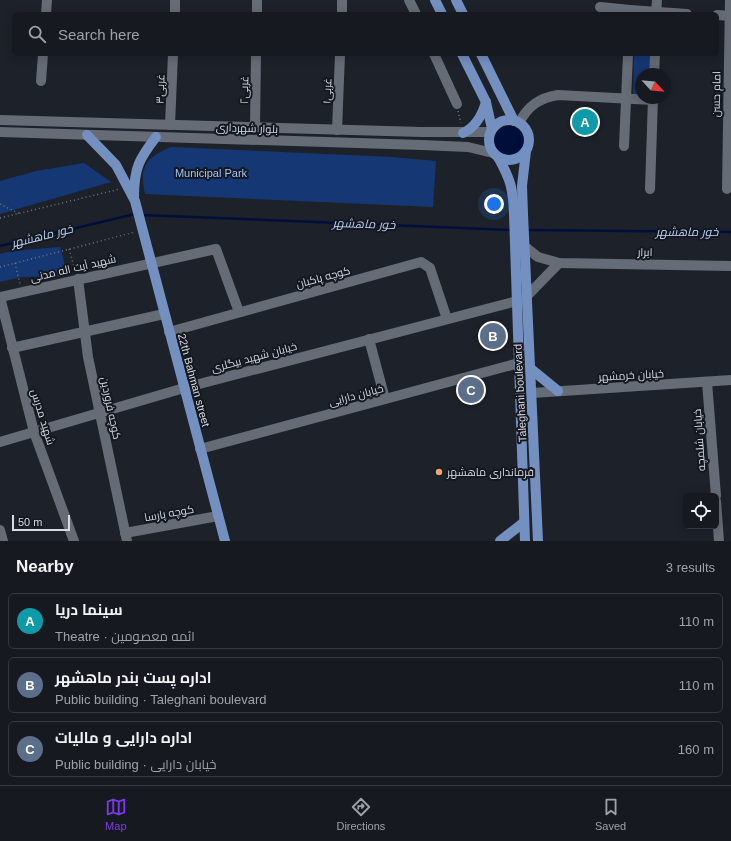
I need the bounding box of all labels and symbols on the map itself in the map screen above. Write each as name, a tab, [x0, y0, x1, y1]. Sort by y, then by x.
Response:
north arrow	[635, 68, 671, 104]
street label: امام حسن	[710, 71, 724, 117]
street label: ۳غربی	[153, 74, 168, 104]
street label: ۲غربی	[238, 76, 251, 104]
street label: ۱غربی	[321, 78, 334, 104]
pin: A	[572, 107, 598, 137]
street label: بلوار شهرداری	[216, 121, 278, 136]
park label: Municipal Park	[175, 167, 248, 179]
your location	[484, 194, 504, 214]
water label: خور ماهشهر	[330, 216, 397, 232]
water label: خور ماهشهر	[8, 221, 75, 251]
water label: خور ماهشهر	[654, 225, 720, 239]
street label: ابرار	[636, 246, 653, 259]
street label: شهید آیت اله مدنی	[29, 252, 117, 285]
street label: کوچه پاکبان	[295, 264, 352, 291]
pin: B	[480, 321, 506, 351]
street label: 22th Bahman street	[176, 332, 212, 428]
street label: خیابان شهید بیگلری	[210, 340, 298, 375]
street label: Taleghani boulevard	[511, 344, 529, 442]
street label: خیابان خرمشهر	[597, 367, 664, 384]
pin: C	[458, 375, 484, 405]
street label: کوچه فروردین	[98, 376, 124, 441]
street label: خیابان دارایی	[327, 382, 385, 409]
street label: شهید مدرس	[28, 388, 57, 447]
street label: خیابان شلمچه	[691, 409, 708, 471]
place label: فرمانداری ماهشهر	[446, 466, 534, 479]
marker: فرمانداری ماهشهر	[434, 467, 444, 477]
street label: کوچه پارسا	[143, 503, 195, 524]
scale bar	[12, 513, 70, 532]

